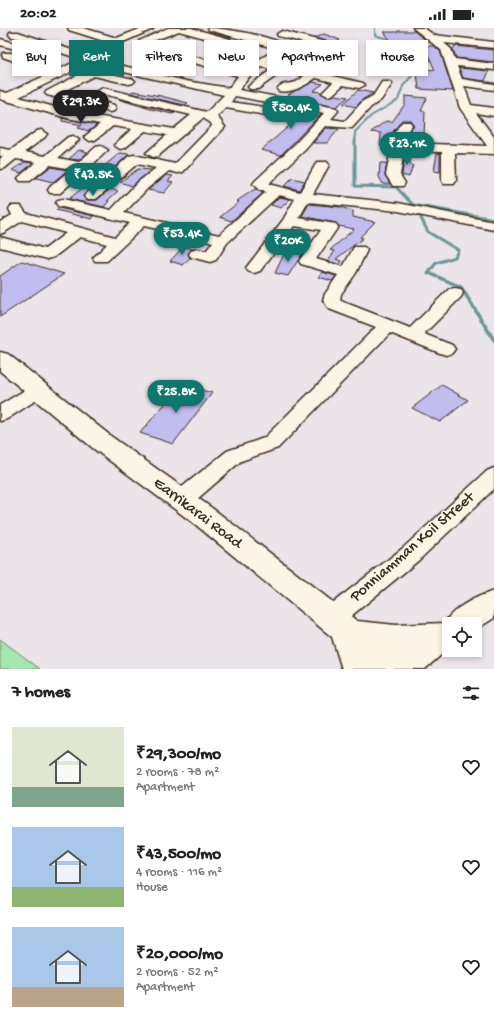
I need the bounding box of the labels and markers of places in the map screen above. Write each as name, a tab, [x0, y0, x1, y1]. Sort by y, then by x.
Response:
pin: ₹29.3K	[48, 90, 114, 124]
pin: ₹50.4K	[258, 96, 324, 130]
pin: ₹23.1K	[374, 132, 440, 166]
pin: ₹43.5K	[60, 163, 126, 197]
pin: ₹53.4K	[149, 222, 215, 256]
pin: ₹20K	[264, 229, 312, 263]
pin: ₹25.8K	[143, 380, 209, 414]

